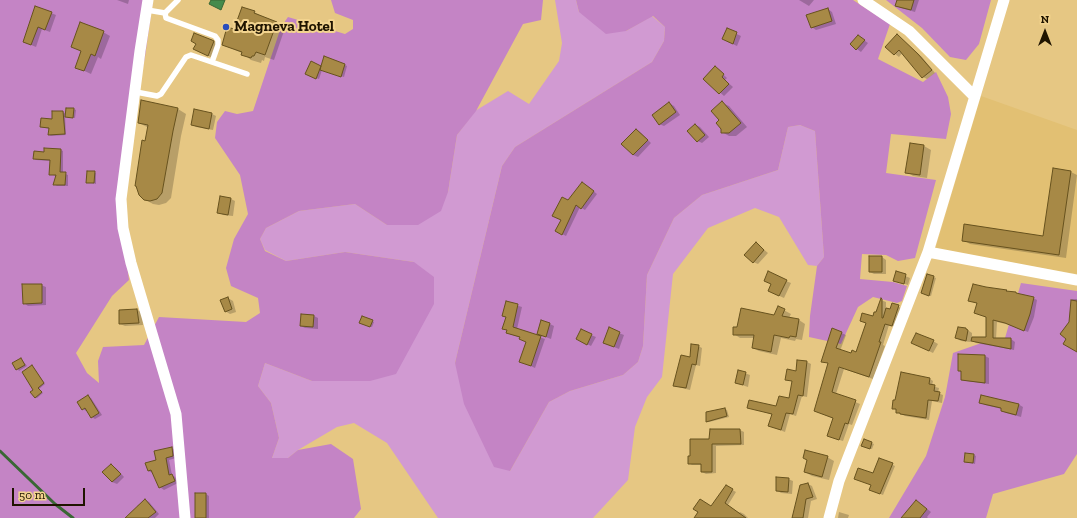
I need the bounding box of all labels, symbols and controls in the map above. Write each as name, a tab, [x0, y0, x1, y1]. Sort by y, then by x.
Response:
north arrow	[1025, 12, 1065, 52]
text: N	[1041, 13, 1049, 26]
place label: Magneva Hotel	[234, 18, 334, 36]
marker: Magneva Hotel	[221, 22, 231, 32]
scale bar	[14, 480, 87, 506]
text: 50 m	[19, 488, 45, 502]

